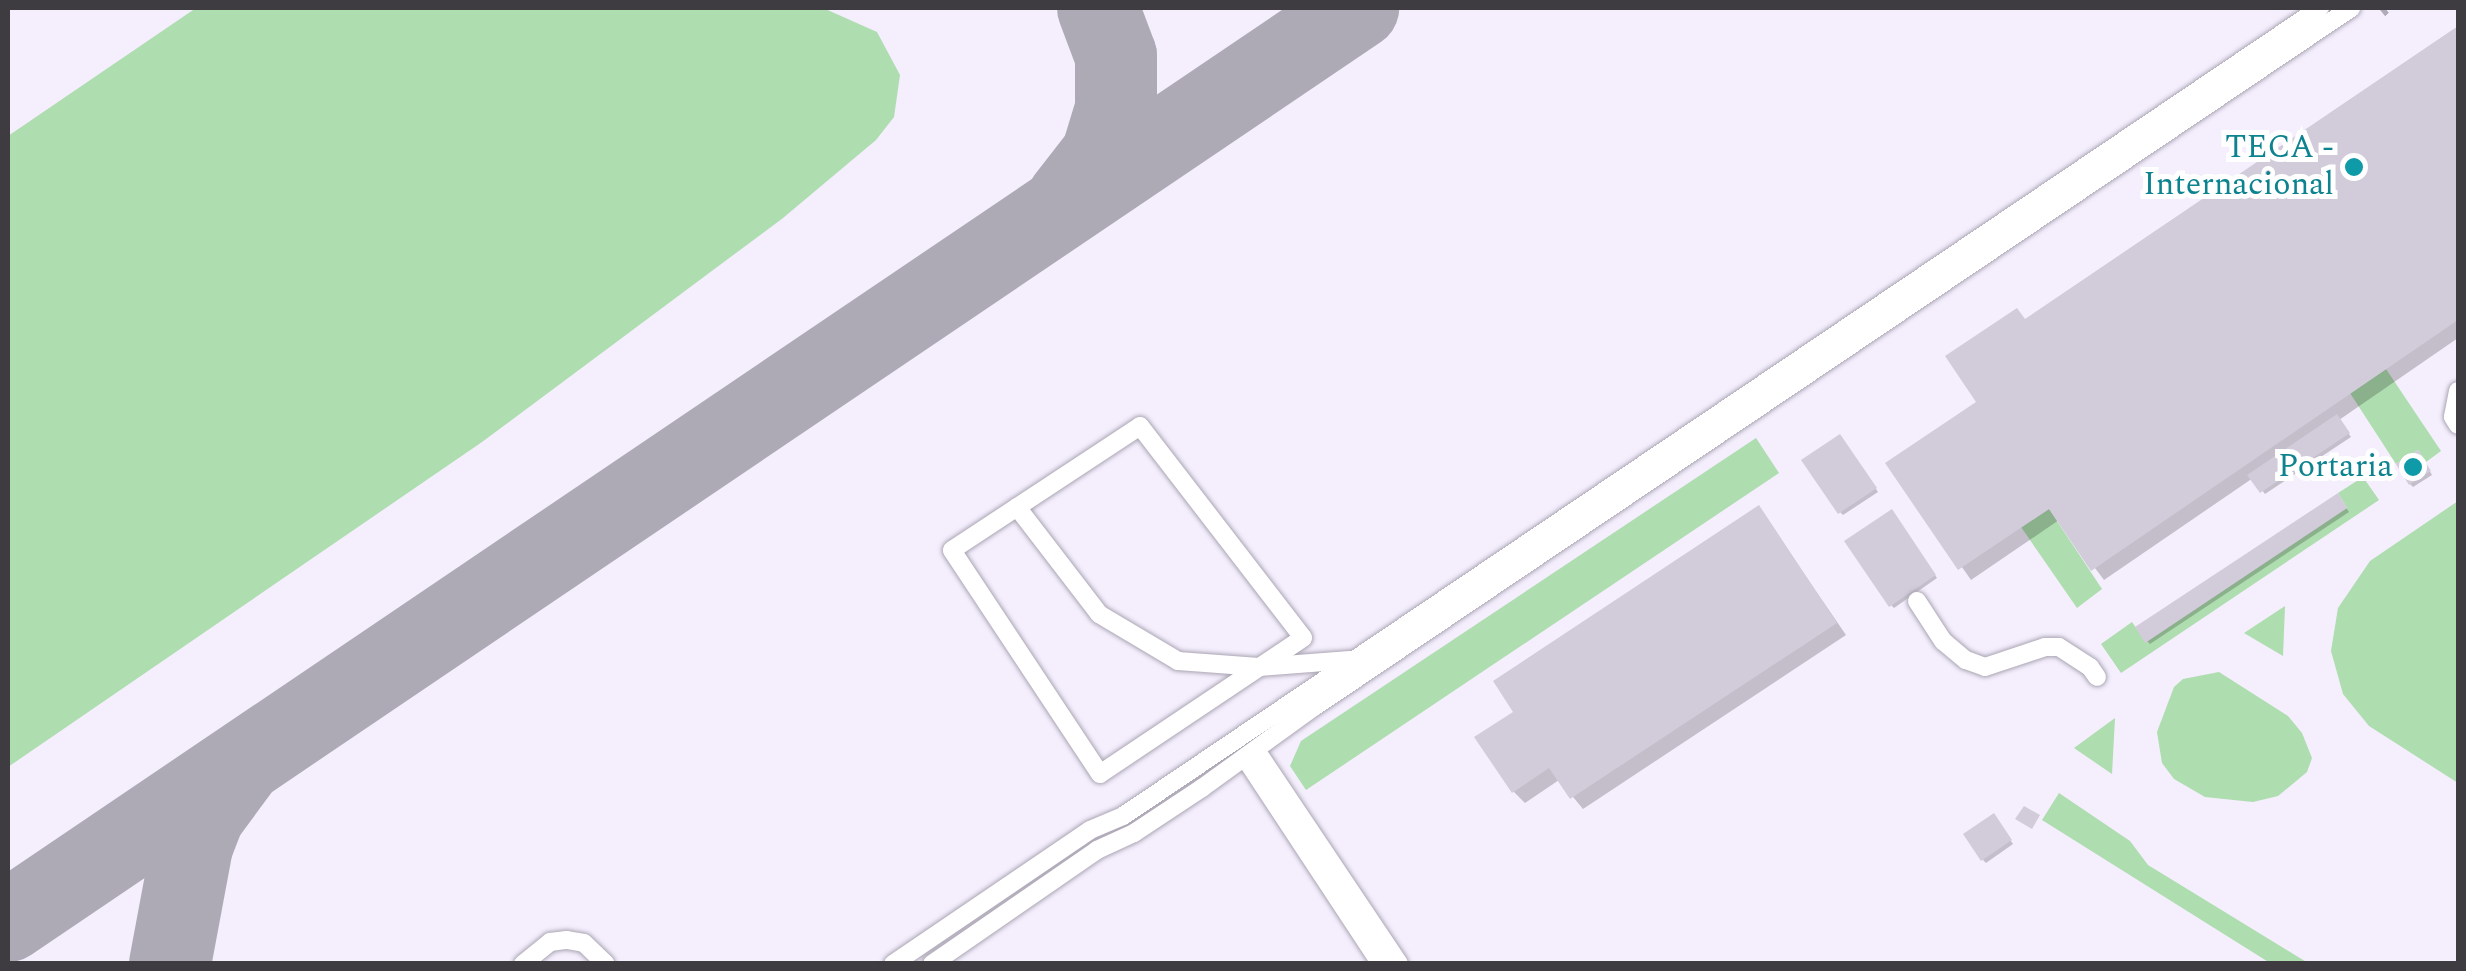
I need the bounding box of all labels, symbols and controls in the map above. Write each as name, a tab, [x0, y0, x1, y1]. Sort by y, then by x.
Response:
place label: TECA - Internacional	[2143, 130, 2334, 205]
marker: TECA - Internacional	[2343, 156, 2365, 178]
place label: Portaria	[2278, 448, 2393, 486]
marker: Portaria	[2402, 456, 2424, 478]

